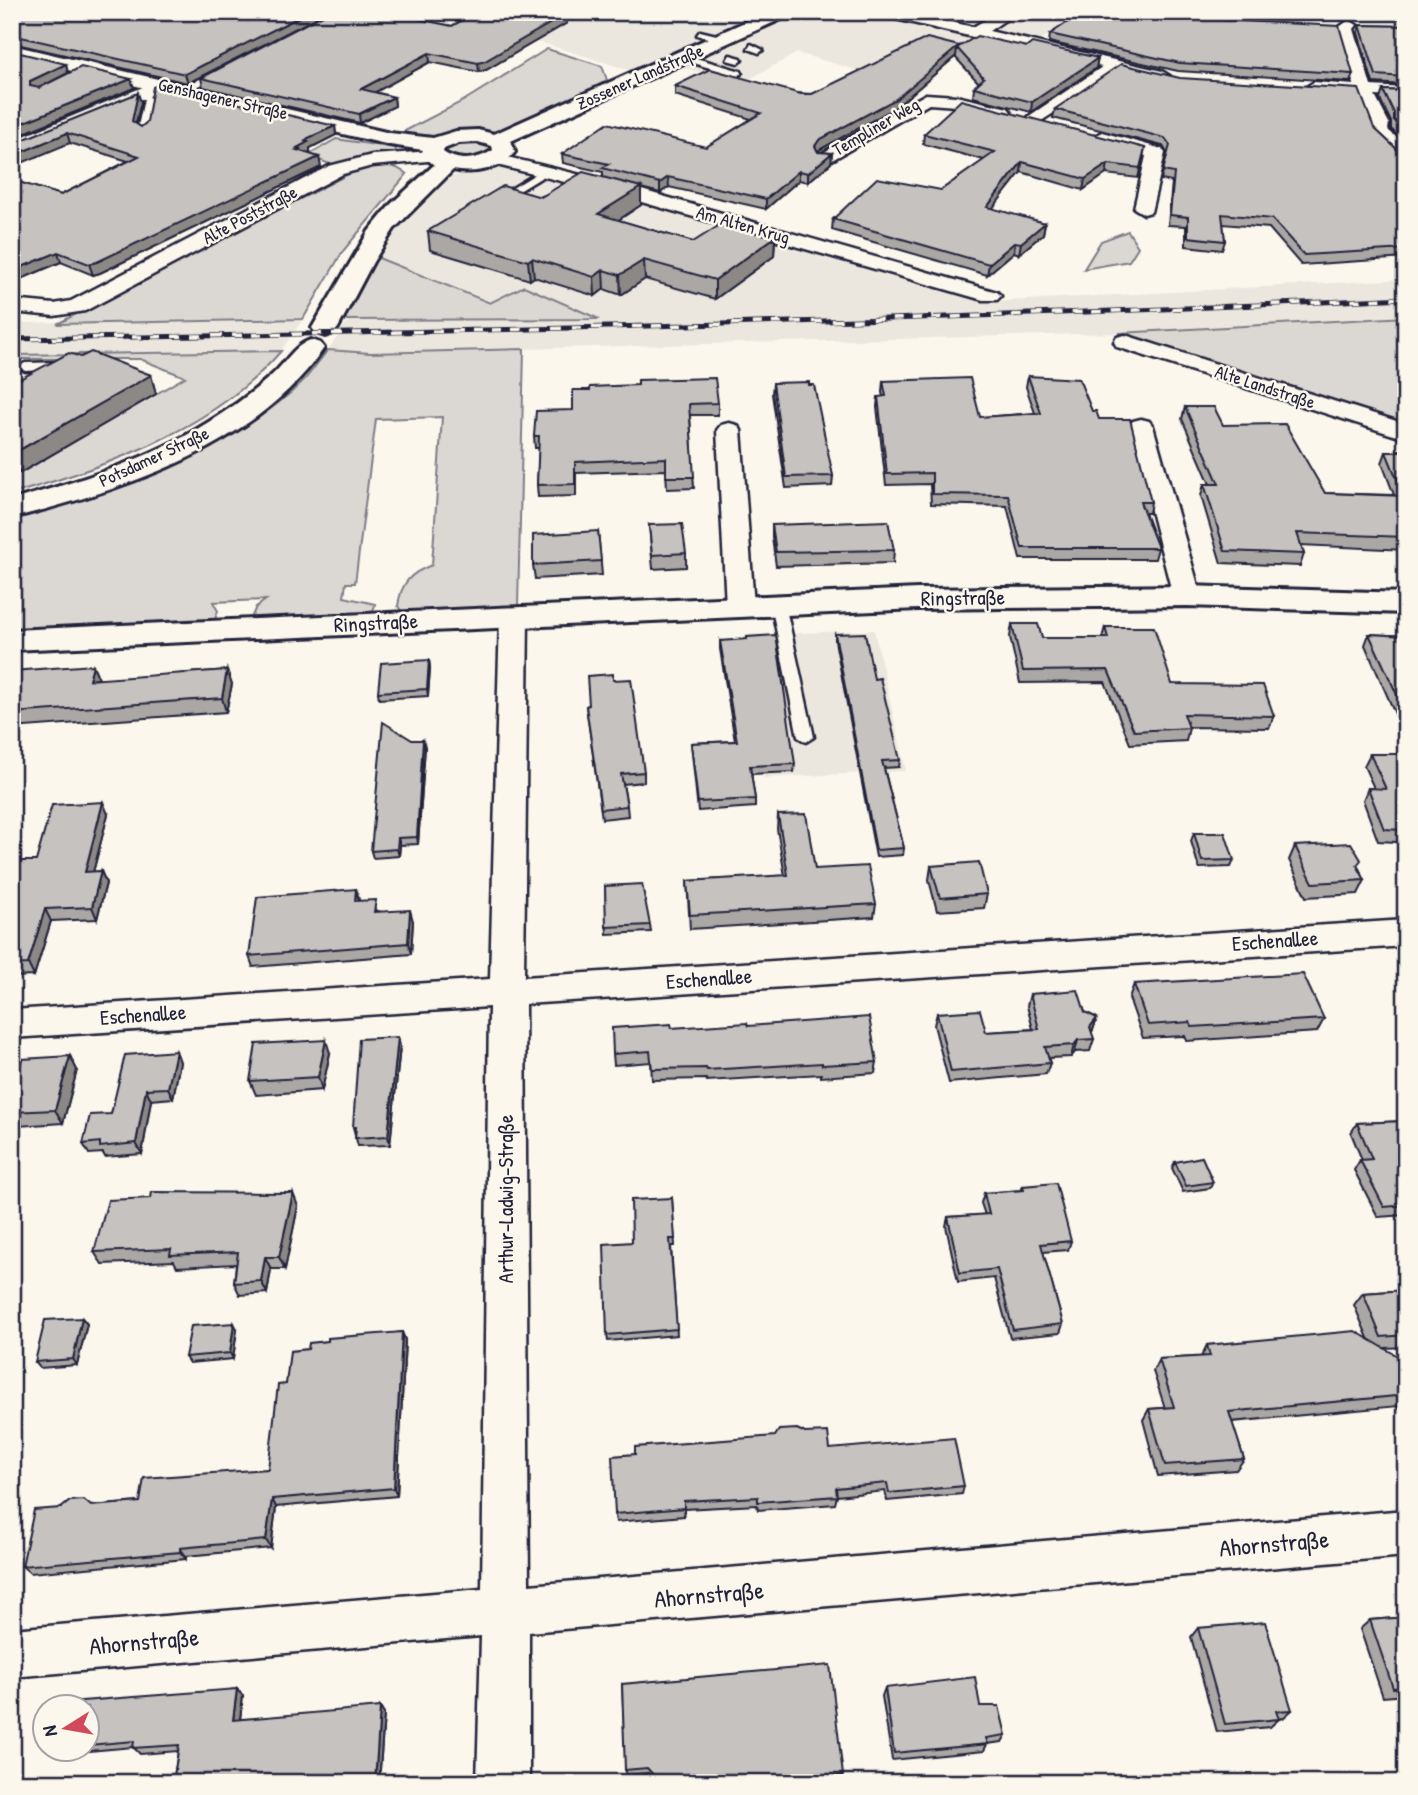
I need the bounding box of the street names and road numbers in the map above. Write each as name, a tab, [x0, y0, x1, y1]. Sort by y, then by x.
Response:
street label: Zossener Landstraße	[572, 37, 707, 116]
street label: Genshagener Straße	[156, 71, 290, 126]
street label: Templiner Weg	[828, 91, 924, 162]
street label: Alte Poststraße	[198, 179, 302, 250]
street label: Am Alten Krug	[694, 199, 793, 250]
street label: Alte Landstraße	[1212, 359, 1318, 414]
street label: Potsdamer Straße	[95, 420, 213, 493]
street label: Ringstraße	[921, 582, 1005, 613]
street label: Ringstraße	[333, 606, 419, 639]
street label: Eschenallee	[1231, 923, 1319, 958]
street label: Eschenallee	[665, 961, 753, 996]
street label: Eschenallee	[99, 997, 187, 1032]
street label: Arthur-Ladwig-Straße	[491, 1115, 520, 1283]
street label: Ahornstraße	[1218, 1522, 1331, 1564]
street label: Ahornstraße	[653, 1573, 766, 1615]
street label: Ahornstraße	[88, 1620, 201, 1662]

